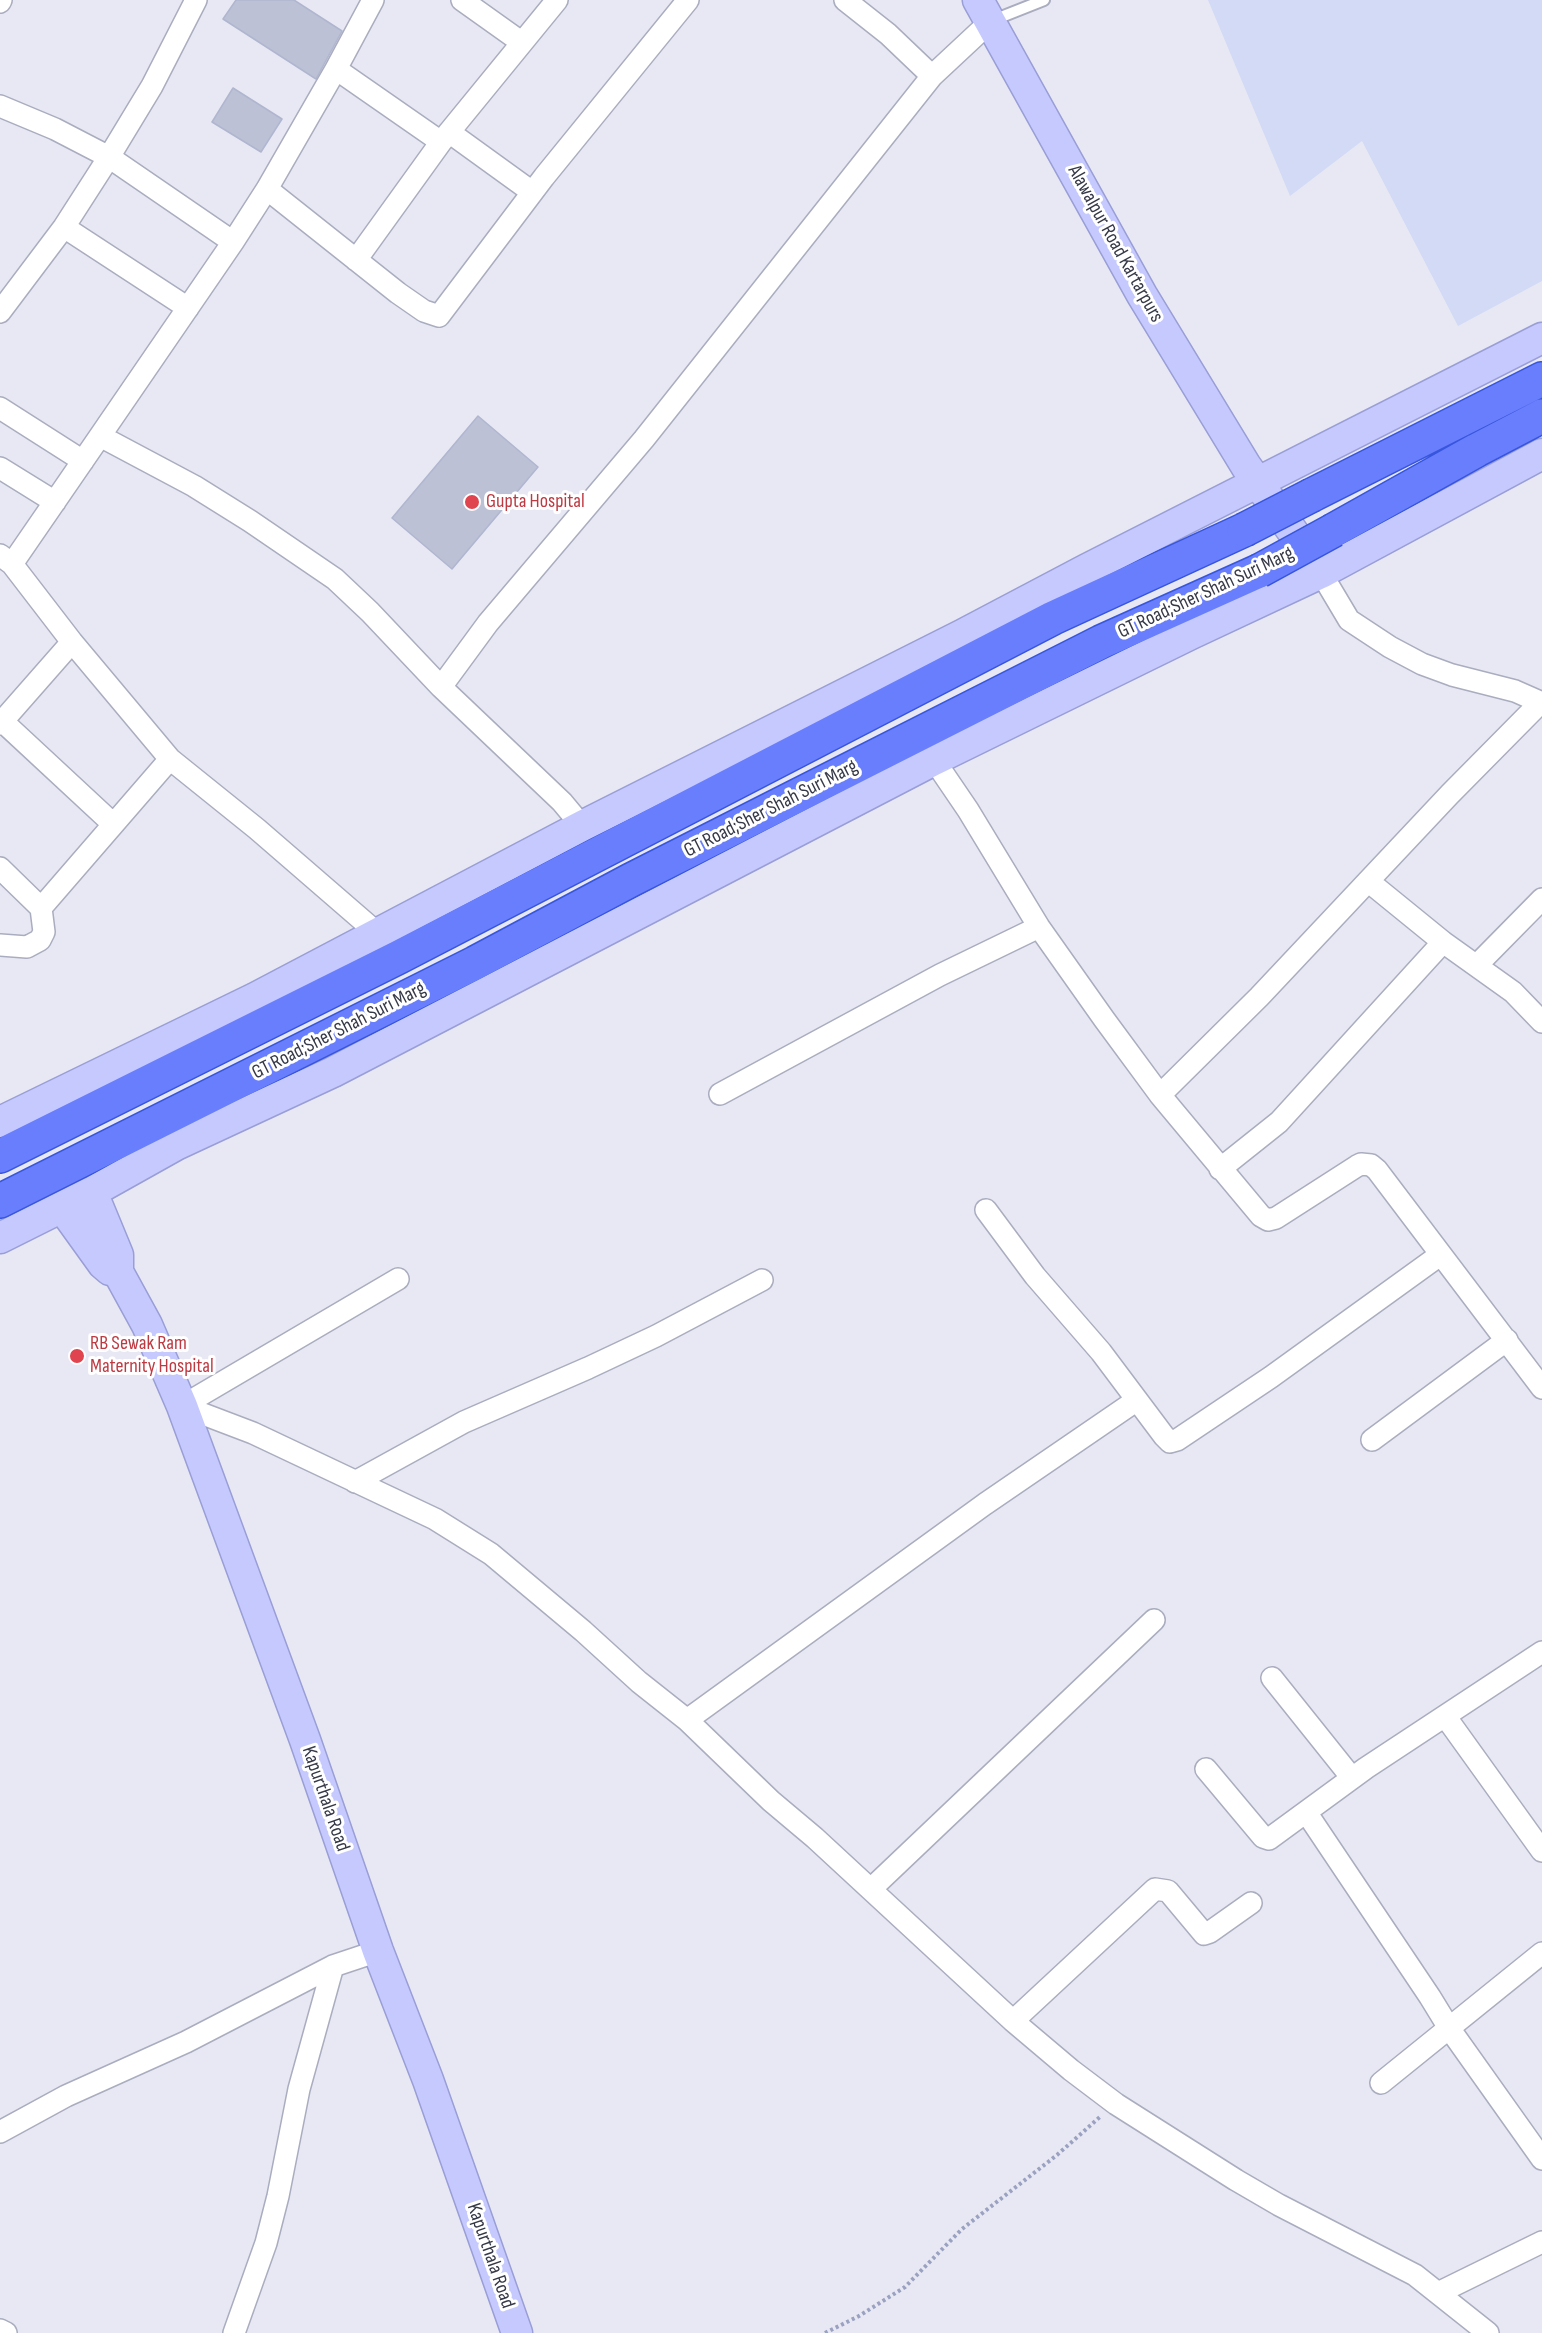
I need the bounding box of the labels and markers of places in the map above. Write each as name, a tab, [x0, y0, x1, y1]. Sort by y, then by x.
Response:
place label: Gupta Hospital	[486, 490, 585, 514]
marker: Gupta Hospital	[463, 493, 481, 511]
place label: RB Sewak Ram Maternity Hospital	[90, 1332, 214, 1379]
marker: RB Sewak Ram Maternity Hospital	[68, 1347, 86, 1365]

